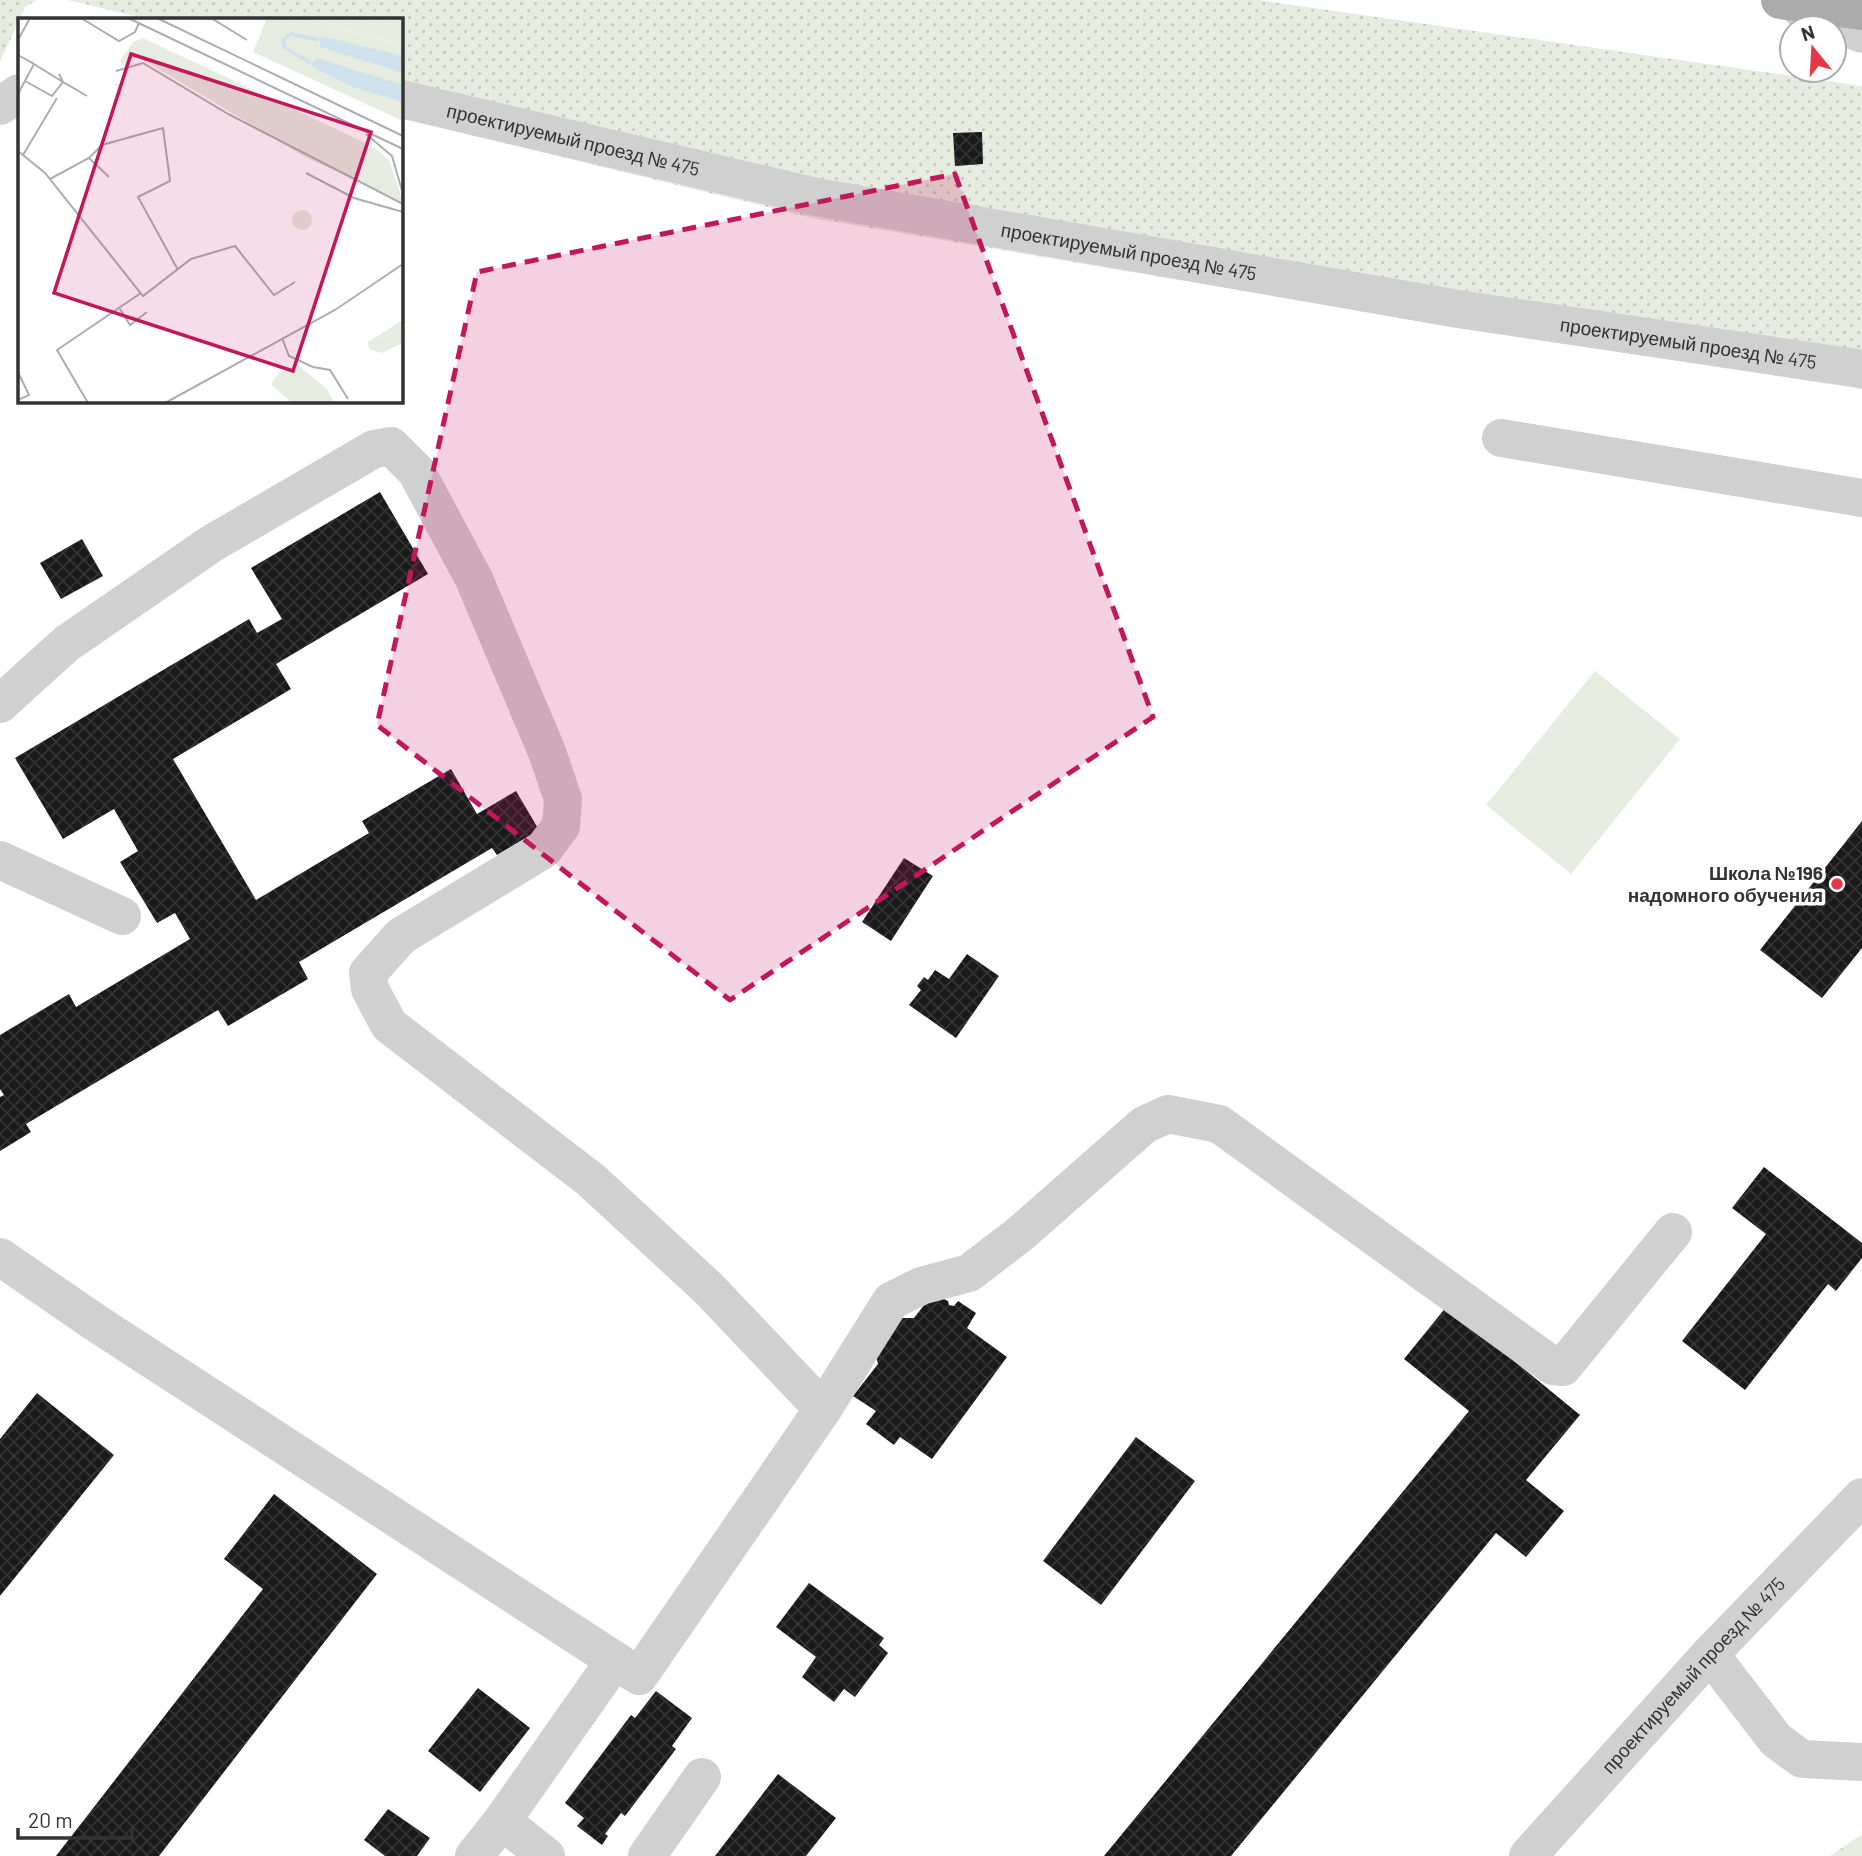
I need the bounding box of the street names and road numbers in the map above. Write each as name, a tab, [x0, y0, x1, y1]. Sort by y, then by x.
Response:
street label: проектируемый проезд № 475	[445, 98, 702, 180]
street label: проектируемый проезд № 475	[999, 218, 1258, 285]
street label: проектируемый проезд № 475	[1559, 312, 1818, 373]
street label: проектируемый проезд № 475	[1596, 1572, 1789, 1778]

